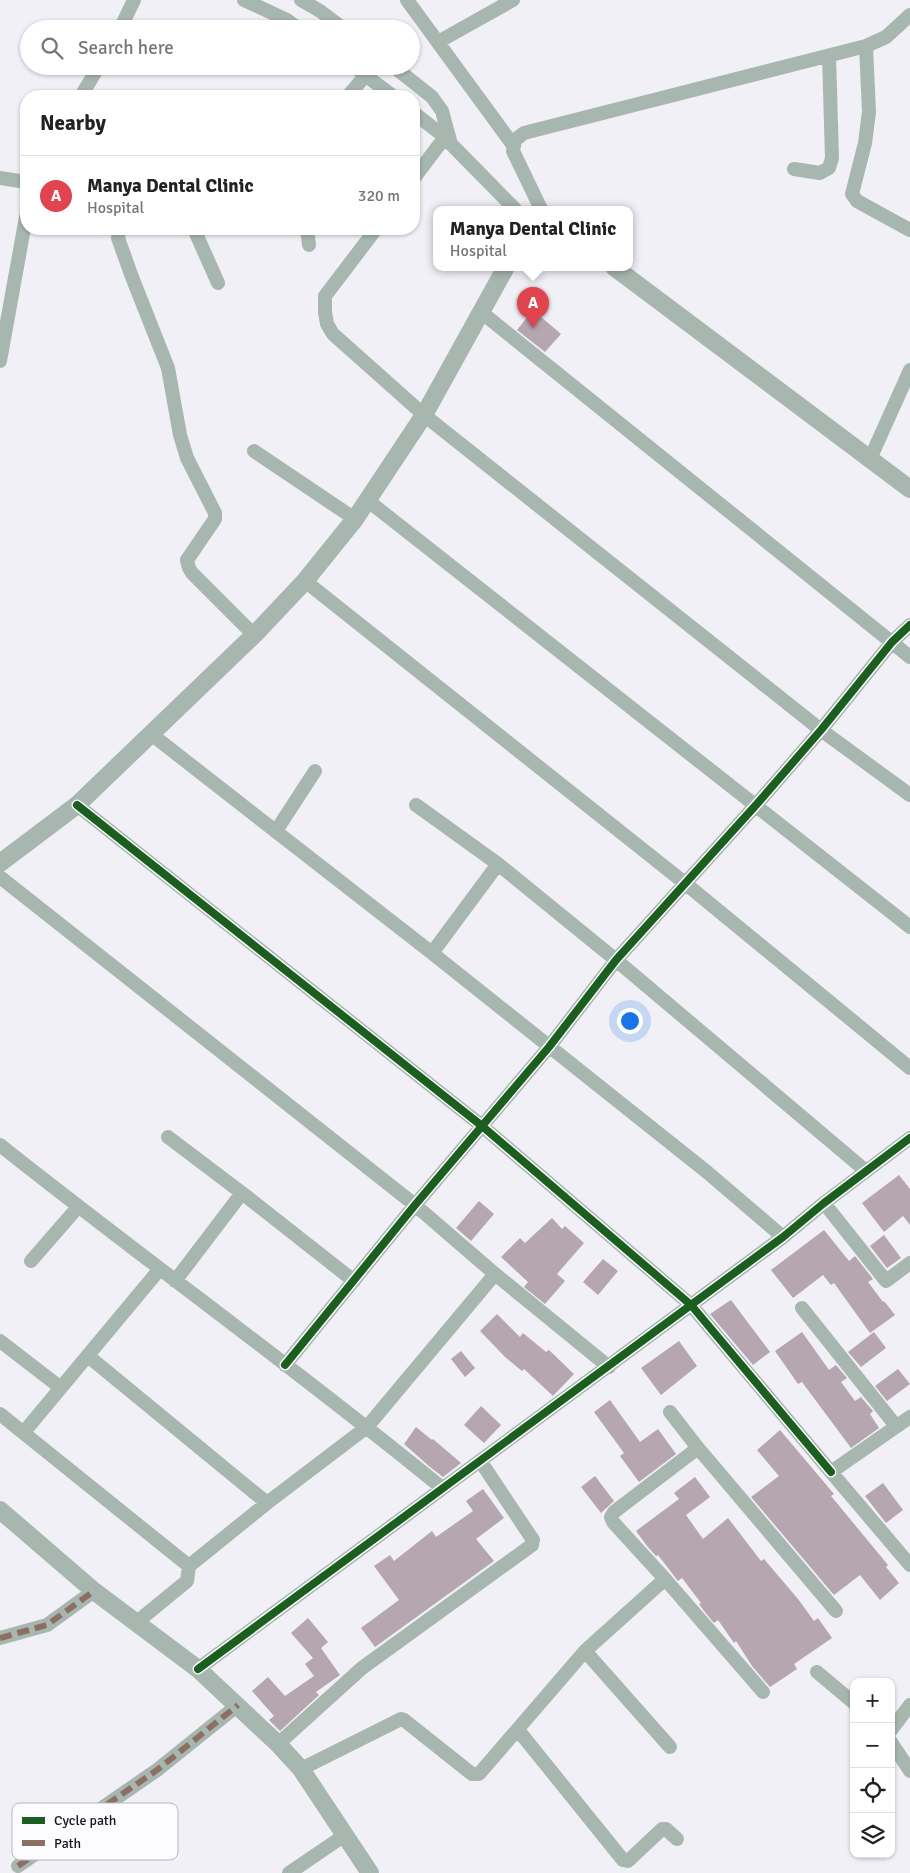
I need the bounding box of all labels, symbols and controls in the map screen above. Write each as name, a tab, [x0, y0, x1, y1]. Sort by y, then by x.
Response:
search box	[20, 20, 420, 75]
icon: search	[38, 34, 66, 62]
text: Search here	[78, 36, 174, 60]
text: Nearby	[40, 110, 106, 136]
text: Manya Dental Clinic	[87, 174, 253, 198]
text: A	[51, 186, 61, 206]
text: 320 m	[358, 186, 400, 206]
text: Hospital	[87, 198, 144, 218]
popup	[433, 206, 633, 271]
text: Manya Dental Clinic	[450, 217, 616, 241]
text: Hospital	[450, 241, 507, 261]
pin: A	[517, 287, 549, 328]
your location	[617, 1008, 643, 1034]
map controls	[850, 1678, 895, 1858]
button: +	[850, 1678, 895, 1723]
button: −	[850, 1723, 895, 1768]
button: locate	[850, 1768, 895, 1813]
legend	[12, 1803, 178, 1860]
text: Cycle path	[54, 1812, 116, 1829]
button: layers	[850, 1813, 895, 1858]
text: Path	[54, 1835, 81, 1852]

